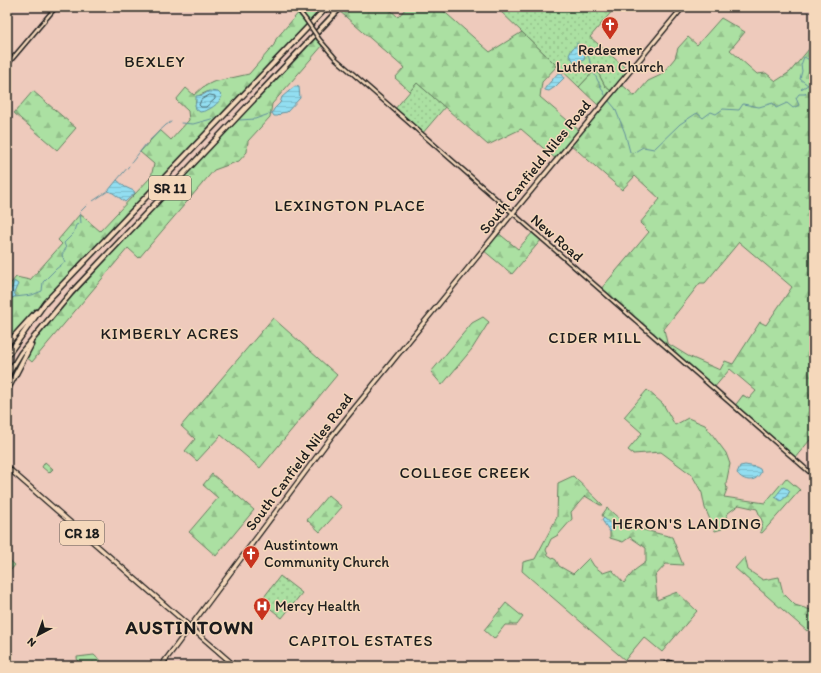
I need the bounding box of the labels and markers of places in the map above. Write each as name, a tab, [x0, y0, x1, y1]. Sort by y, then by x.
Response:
church icon: Redeemer Lutheran Church	[600, 15, 620, 40]
place label: Redeemer Lutheran Church	[556, 41, 664, 76]
place label: Austintown Community Church	[264, 536, 389, 571]
church icon: Austintown Community Church	[241, 544, 261, 569]
hospital icon: Mercy Health	[252, 596, 272, 621]
place label: Mercy Health	[275, 597, 360, 615]

